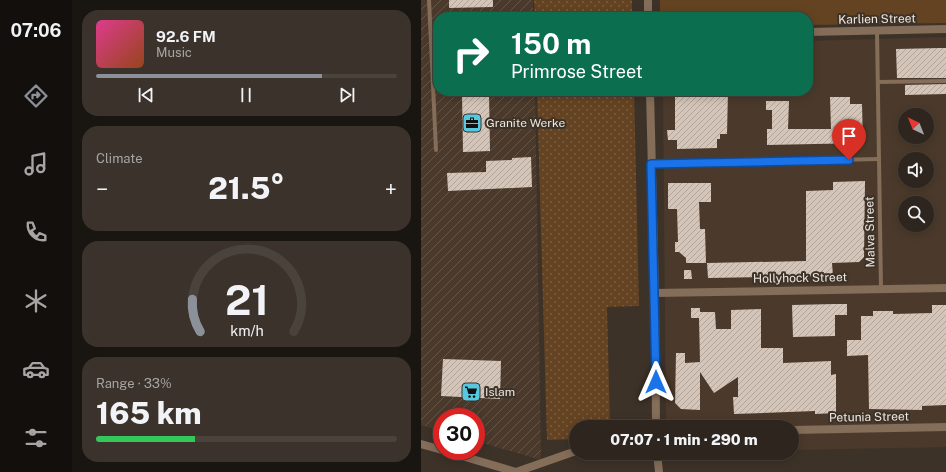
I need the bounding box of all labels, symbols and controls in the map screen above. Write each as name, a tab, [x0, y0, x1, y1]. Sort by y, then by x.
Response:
street label: Karlien Street	[838, 11, 916, 27]
text: 07:06	[11, 20, 61, 41]
text: 150 m	[511, 27, 591, 60]
text: 92.6 FM	[156, 28, 216, 45]
icon: right	[445, 28, 497, 80]
text: Music	[156, 45, 192, 60]
text: Primrose Street	[511, 61, 643, 82]
icon: directions	[22, 82, 50, 110]
icon: previous	[135, 84, 157, 106]
icon: pause	[235, 84, 257, 106]
icon: next	[336, 84, 358, 106]
north arrow	[898, 108, 934, 144]
map controls	[898, 108, 934, 232]
office icon: Granite Werke	[461, 112, 483, 134]
place label: Granite Werke	[486, 116, 566, 130]
pin	[832, 119, 866, 160]
icon: arrive	[838, 125, 860, 147]
icon: music	[22, 150, 50, 178]
text: Climate	[96, 151, 143, 166]
button: sound	[898, 152, 934, 188]
text: 21.5°	[208, 170, 285, 206]
text: −	[96, 176, 108, 202]
text: +	[385, 176, 397, 202]
street label: Malva Street	[862, 196, 878, 268]
button: search	[898, 196, 934, 232]
icon: phone	[22, 218, 50, 246]
street label: Hollyhock Street	[753, 270, 847, 286]
text: 21	[224, 275, 269, 324]
icon: climate	[22, 287, 50, 315]
text: km/h	[230, 321, 263, 338]
icon: car	[22, 355, 50, 383]
position arrow	[635, 361, 677, 403]
text: Range · 33%	[96, 376, 172, 391]
supermarket icon: Islam	[460, 381, 482, 403]
place label: Islam	[485, 385, 515, 399]
text: 165 km	[96, 395, 202, 431]
speed limit sign: 30	[433, 408, 485, 460]
street label: Petunia Street	[829, 409, 910, 425]
icon: filters	[22, 424, 50, 452]
text: 07:07 · 1 min · 290 m	[610, 431, 758, 448]

